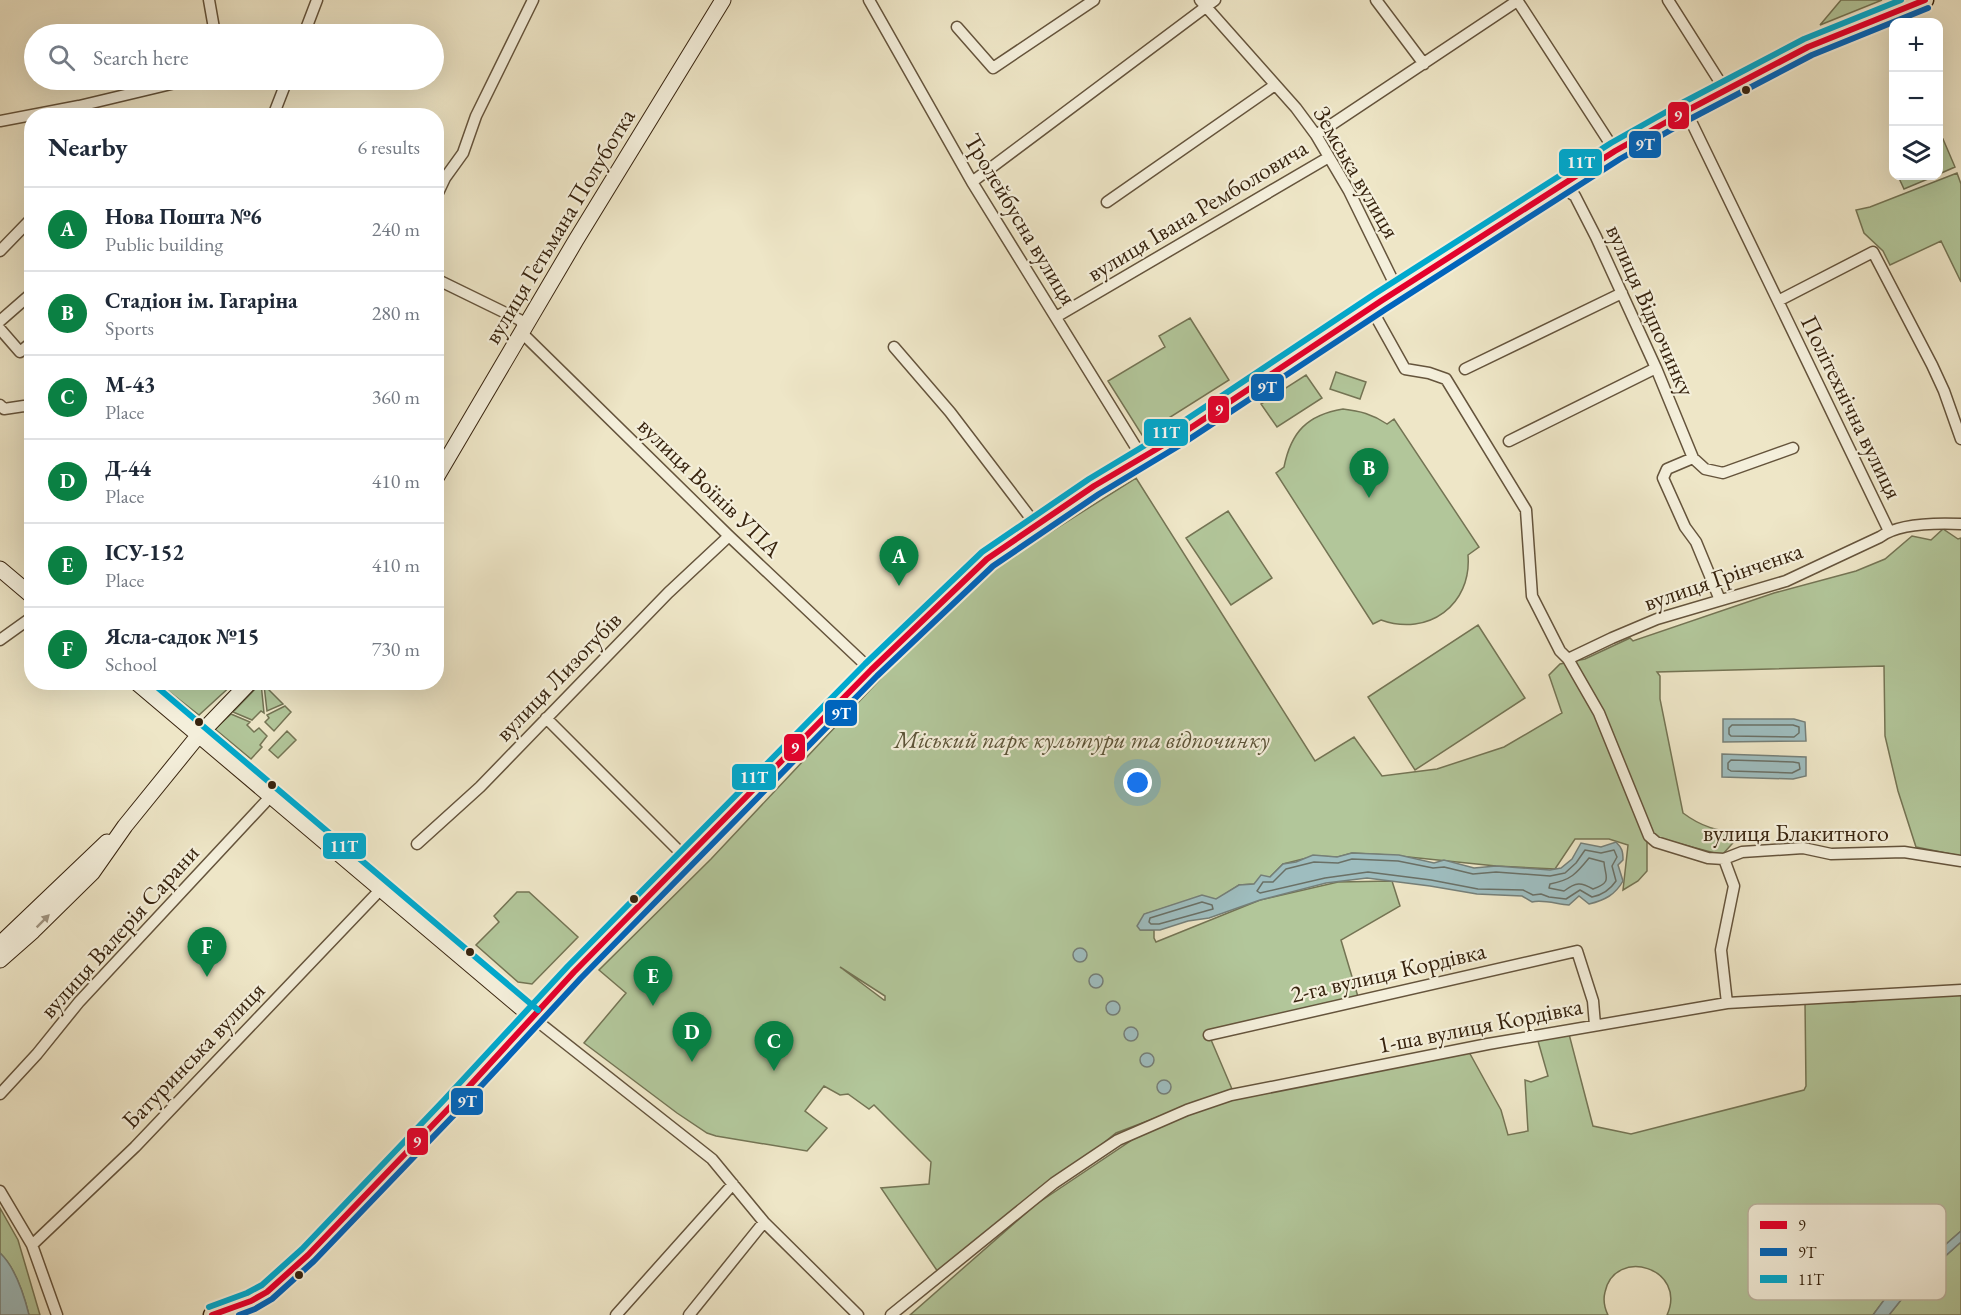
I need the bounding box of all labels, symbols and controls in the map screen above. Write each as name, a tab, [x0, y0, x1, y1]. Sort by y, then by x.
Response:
map controls	[1889, 18, 1943, 180]
button: +	[1889, 18, 1943, 72]
search box	[24, 24, 444, 90]
icon: search	[45, 41, 78, 74]
text: Search here	[93, 43, 188, 72]
button: −	[1889, 72, 1943, 126]
unlabelled marker	[1740, 84, 1752, 96]
street label: Земська вулиця	[1307, 100, 1408, 244]
line badge: 9	[1667, 101, 1690, 130]
street label: вулиця Гетьмана Полуботка	[476, 102, 642, 349]
text: 9	[1674, 105, 1683, 126]
button: layers	[1889, 126, 1943, 180]
street label: Тролейбусна вулиця	[958, 127, 1085, 311]
text: Nearby	[48, 130, 128, 164]
line badge: 9Т	[1628, 130, 1662, 159]
street label: вулиця Івана Ремболовича	[1081, 132, 1313, 288]
text: 6 results	[357, 134, 420, 160]
text: 9Т	[1635, 134, 1656, 155]
line badge: 11Т	[1558, 148, 1603, 177]
text: 11Т	[1567, 152, 1596, 173]
text: Нова Пошта №6	[105, 202, 262, 231]
text: A	[60, 216, 75, 242]
text: 240 m	[372, 216, 420, 242]
street label: вулиця Відпочинку	[1599, 219, 1703, 401]
text: Public building	[105, 231, 223, 257]
text: Стадіон ім. Гагаріна	[105, 286, 298, 315]
text: B	[61, 300, 74, 326]
text: 280 m	[372, 300, 420, 326]
street label: Політехнічна вулиця	[1794, 310, 1910, 504]
text: Sports	[105, 315, 154, 341]
text: М-43	[105, 370, 155, 399]
line badge: 9Т	[1250, 373, 1285, 402]
text: 9Т	[1257, 377, 1278, 398]
text: C	[60, 384, 75, 410]
text: 360 m	[372, 384, 420, 410]
line badge: 9	[1207, 395, 1230, 424]
text: Place	[105, 399, 144, 425]
text: 9	[1215, 399, 1224, 420]
street label: вулиця Воїнів УПА	[631, 410, 789, 564]
line badge: 11Т	[1143, 418, 1189, 447]
text: 11Т	[1152, 422, 1181, 443]
pin: B	[1350, 448, 1388, 498]
text: Д-44	[105, 454, 151, 483]
text: D	[60, 468, 75, 494]
text: 410 m	[372, 468, 420, 494]
text: Place	[105, 483, 144, 509]
street label: вулиця Грінченка	[1639, 534, 1807, 618]
pin: A	[880, 536, 918, 586]
text: ІСУ-152	[105, 538, 184, 567]
text: E	[62, 552, 73, 578]
text: 410 m	[372, 552, 420, 578]
text: Place	[105, 567, 144, 593]
street label: вулиця Лизогубів	[488, 604, 628, 748]
text: Ясла-садок №15	[105, 622, 259, 651]
text: F	[62, 636, 73, 662]
text: 730 m	[372, 636, 420, 662]
text: School	[105, 651, 157, 677]
line badge: 9Т	[824, 699, 858, 727]
text: 9Т	[831, 703, 852, 724]
unlabelled marker	[193, 716, 205, 728]
park label: Міський парк культури та відпочинку	[892, 724, 1270, 755]
line badge: 9	[783, 733, 806, 762]
text: 9	[791, 737, 800, 758]
line badge: 11Т	[731, 763, 777, 791]
text: 11Т	[740, 767, 769, 788]
your location	[1123, 768, 1152, 797]
unlabelled marker	[266, 779, 278, 791]
street label: вулиця Блакитного	[1703, 817, 1889, 848]
line badge: 11Т	[322, 832, 367, 860]
text: 11Т	[330, 836, 359, 857]
street label: вулиця Валерія Сарани	[33, 837, 206, 1024]
unlabelled marker	[628, 893, 640, 905]
one-way arrow	[36, 914, 50, 928]
pin: F	[188, 928, 226, 977]
street label: 2-га вулиця Кордівка	[1287, 934, 1489, 1010]
unlabelled marker	[464, 946, 476, 958]
pin: E	[634, 956, 672, 1006]
street label: Батуринська вулиця	[115, 975, 271, 1135]
street label: 1-ша вулиця Кордівка	[1375, 990, 1585, 1060]
pin: D	[672, 1012, 712, 1062]
pin: C	[754, 1022, 794, 1071]
line badge: 9Т	[450, 1087, 484, 1116]
text: 9Т	[457, 1091, 478, 1112]
line badge: 9	[406, 1127, 429, 1156]
text: 9	[413, 1131, 422, 1152]
legend	[1748, 1204, 1946, 1300]
text: 9	[1798, 1215, 1806, 1236]
text: 9Т	[1798, 1242, 1817, 1263]
unlabelled marker	[293, 1269, 305, 1281]
text: 11Т	[1798, 1269, 1824, 1290]

